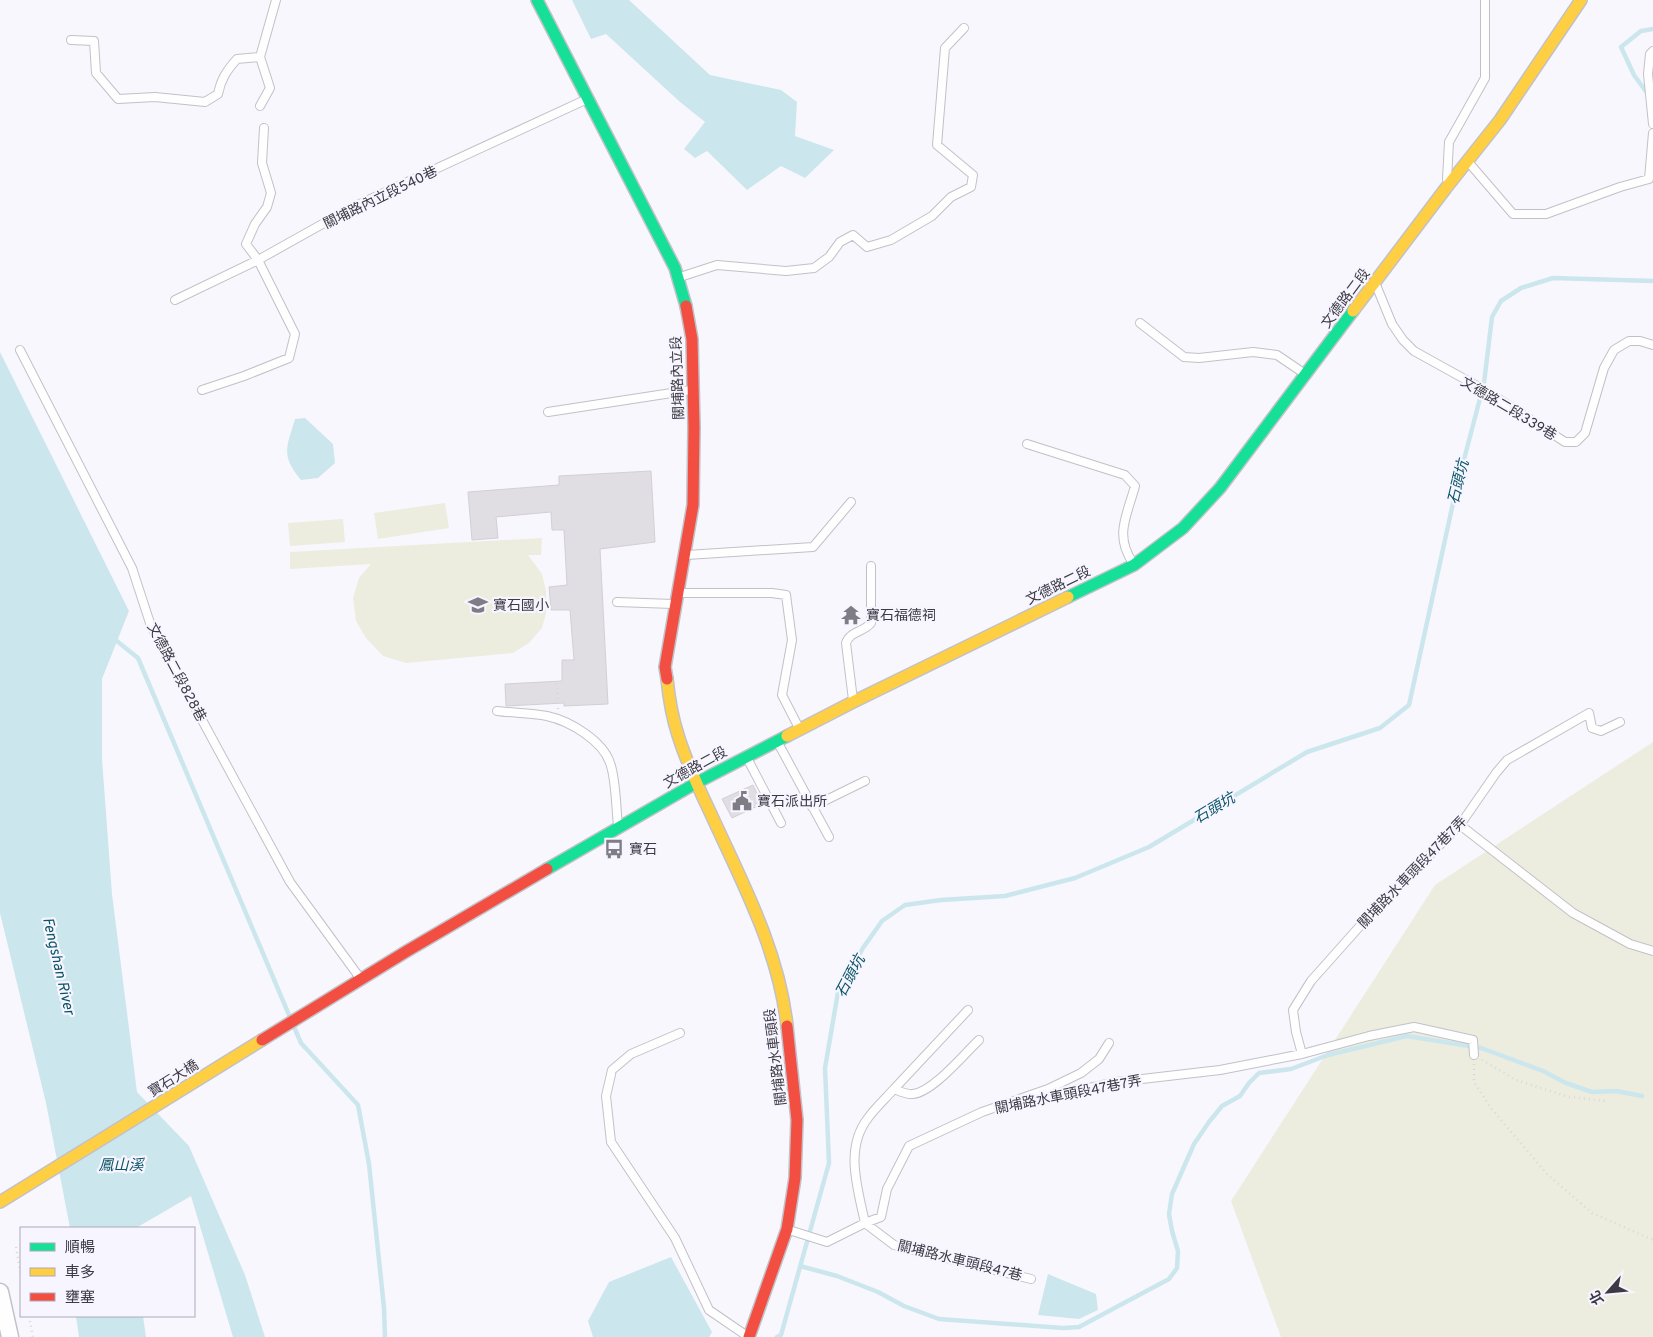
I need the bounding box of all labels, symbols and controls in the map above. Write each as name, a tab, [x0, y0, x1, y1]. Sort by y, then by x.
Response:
street label: 關埔路內立段540巷	[320, 162, 440, 233]
street label: 文德路二段	[1318, 265, 1374, 332]
street label: 關埔路內立段	[668, 336, 688, 420]
street label: 文德路二段339巷	[1457, 373, 1560, 445]
water label: 石頭坑	[1445, 456, 1475, 507]
street label: 文德路二段	[1023, 562, 1094, 609]
school or university icon: 寶石國小	[467, 594, 489, 616]
place label: 寶石國小	[493, 598, 549, 615]
temple icon: 寶石福德祠	[840, 604, 862, 626]
place label: 寶石福德祠	[866, 607, 936, 625]
street label: 文德路二段828巷	[142, 620, 210, 725]
street label: 文德路二段	[661, 743, 730, 793]
water label: 石頭坑	[1191, 789, 1241, 829]
public building icon: 寶石派出所	[731, 790, 753, 812]
place label: 寶石派出所	[757, 794, 827, 811]
street label: 關埔路水車頭段47巷7弄	[1354, 813, 1471, 933]
bus stop icon: 寶石	[603, 838, 625, 860]
place label: 寶石	[629, 842, 657, 859]
water label: Fengshan River	[37, 916, 78, 1018]
water label: 石頭坑	[832, 951, 871, 1001]
street label: 關埔路水車頭段	[761, 1007, 791, 1107]
street label: 寶石大橋	[146, 1057, 202, 1101]
street label: 關埔路水車頭段47巷7弄	[993, 1072, 1143, 1118]
water label: 鳳山溪	[98, 1157, 145, 1176]
legend	[20, 1227, 195, 1317]
street label: 關埔路水車頭段47巷	[896, 1237, 1024, 1285]
text: 順暢	[65, 1239, 95, 1258]
text: 車多	[65, 1264, 95, 1283]
north arrow	[1583, 1267, 1633, 1317]
text: 北	[1587, 1287, 1609, 1307]
text: 壅塞	[65, 1289, 95, 1308]

